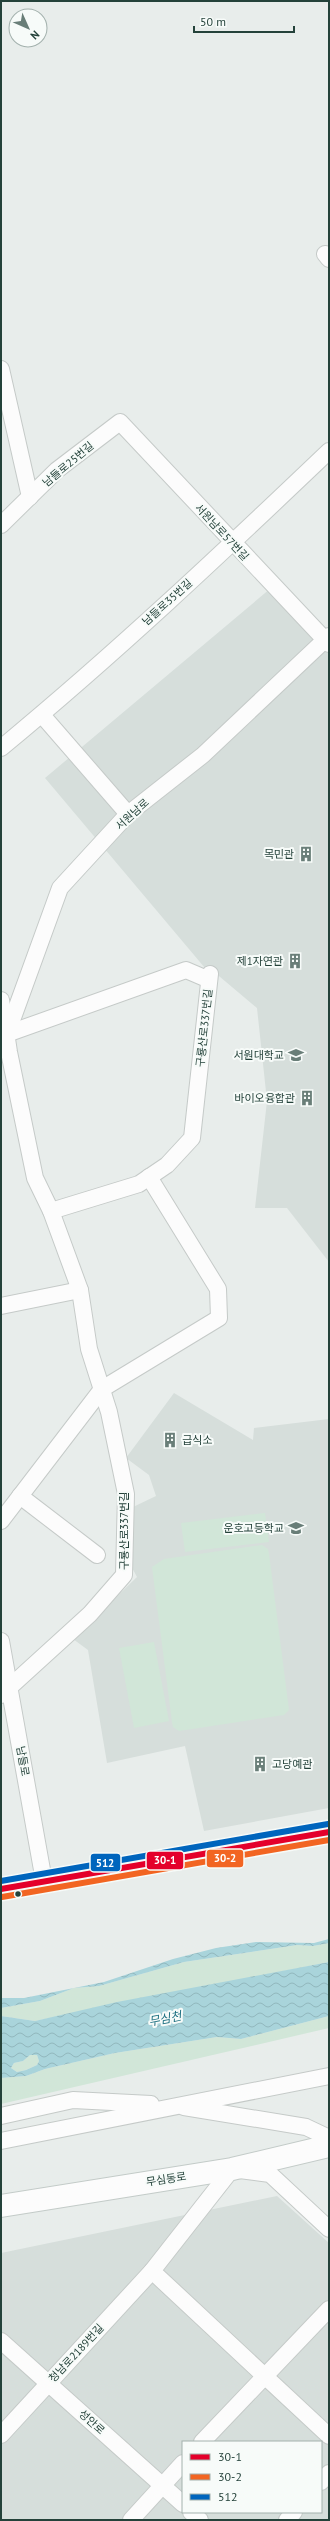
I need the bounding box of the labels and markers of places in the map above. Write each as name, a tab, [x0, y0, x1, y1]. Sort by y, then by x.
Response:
building icon: 목민관	[297, 845, 315, 863]
place label: 목민관	[264, 847, 294, 861]
building icon: 제1자연관	[286, 952, 304, 970]
place label: 제1자연관	[237, 954, 283, 968]
school or university icon: 서원대학교	[287, 1046, 305, 1064]
place label: 서원대학교	[233, 1048, 284, 1062]
building icon: 바이오융합관	[298, 1089, 316, 1107]
place label: 바이오융합관	[234, 1091, 295, 1105]
building icon: 급식소	[161, 1431, 179, 1449]
place label: 급식소	[182, 1433, 212, 1447]
school or university icon: 운호고등학교	[287, 1519, 305, 1537]
place label: 운호고등학교	[223, 1521, 284, 1535]
building icon: 고당예관	[251, 1755, 269, 1773]
place label: 고당예관	[272, 1757, 312, 1771]
unlabelled marker	[13, 1889, 23, 1899]

